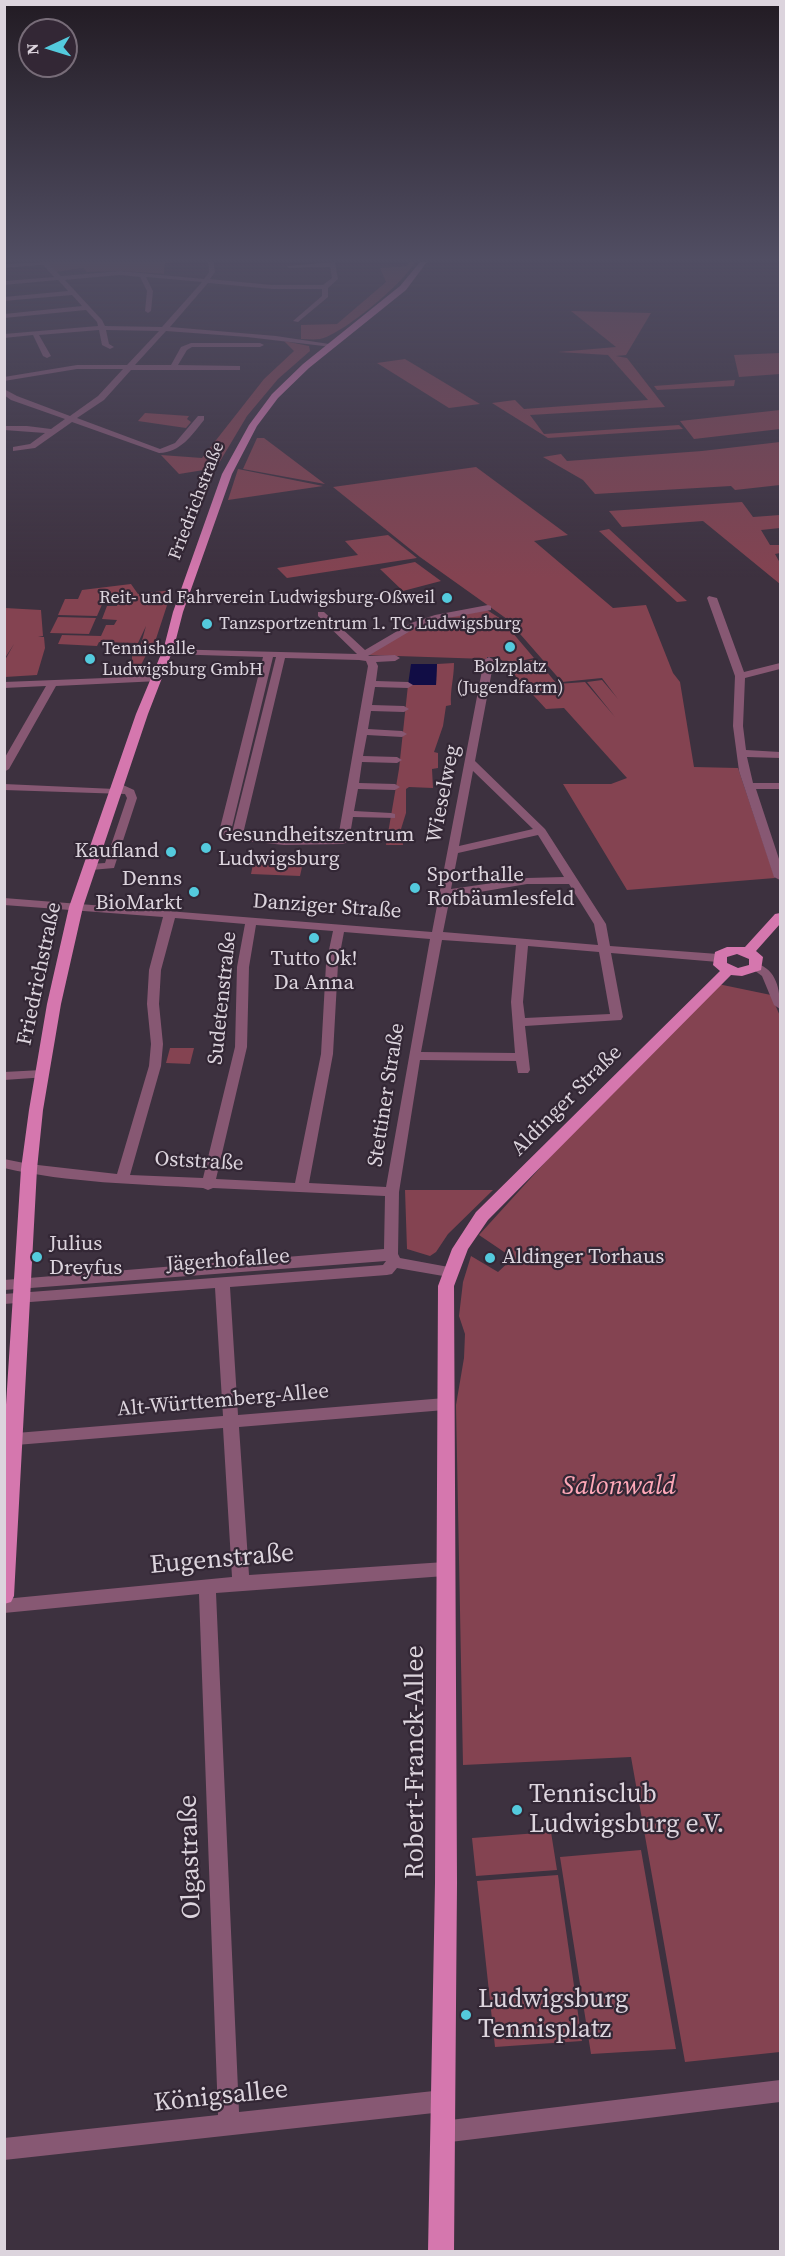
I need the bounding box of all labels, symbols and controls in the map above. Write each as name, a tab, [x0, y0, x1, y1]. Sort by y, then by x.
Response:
north arrow	[18, 18, 78, 78]
text: N	[21, 43, 43, 56]
street label: Friedrichstraße	[165, 439, 229, 563]
place label: Reit- und Fahrverein Ludwigsburg-Oßweil	[99, 587, 435, 609]
marker: Reit- und Fahrverein Ludwigsburg-Oßweil	[440, 591, 454, 605]
place label: Tanzsportzentrum 1. TC Ludwigsburg	[219, 613, 521, 635]
marker: Tanzsportzentrum 1. TC Ludwigsburg	[200, 617, 214, 631]
place label: Tennishalle Ludwigsburg GmbH	[102, 638, 263, 680]
marker: Bolzplatz (Jugendfarm)	[503, 640, 517, 654]
marker: Tennishalle Ludwigsburg GmbH	[83, 652, 97, 666]
place label: Bolzplatz (Jugendfarm)	[456, 656, 564, 698]
street label: Wieselweg	[422, 743, 466, 845]
place label: Gesundheitszentrum Ludwigsburg	[218, 823, 414, 873]
place label: Kaufland	[74, 839, 159, 865]
marker: Gesundheitszentrum Ludwigsburg	[199, 841, 213, 855]
marker: Kaufland	[164, 845, 178, 859]
place label: Sporthalle Rotbäumlesfeld	[427, 863, 574, 913]
place label: Denns BioMarkt	[95, 867, 182, 917]
marker: Sporthalle Rotbäumlesfeld	[408, 881, 422, 895]
marker: Denns BioMarkt	[187, 885, 201, 899]
street label: Danziger Straße	[252, 889, 402, 925]
street label: Friedrichstraße	[13, 900, 67, 1048]
street label: Sudetenstraße	[203, 930, 243, 1066]
marker: Tutto Ok! Da Anna	[307, 931, 321, 945]
place label: Tutto Ok! Da Anna	[270, 947, 358, 997]
street label: Stettiner Straße	[363, 1021, 411, 1169]
street label: Aldinger Straße	[506, 1040, 628, 1162]
street label: Oststraße	[154, 1147, 244, 1177]
place label: Julius Dreyfus	[49, 1232, 122, 1282]
street label: Jägerhofallee	[165, 1244, 291, 1278]
place label: Aldinger Torhaus	[502, 1245, 664, 1271]
marker: Julius Dreyfus	[30, 1250, 44, 1264]
marker: Aldinger Torhaus	[483, 1251, 497, 1265]
street label: Alt-Württemberg-Allee	[116, 1379, 330, 1423]
park label: Salonwald	[562, 1471, 676, 1503]
street label: Eugenstraße	[148, 1538, 296, 1582]
street label: Robert-Franck-Allee	[400, 1645, 432, 1879]
place label: Tennisclub Ludwigsburg e.V.	[529, 1779, 724, 1840]
street label: Olgastraße	[173, 1794, 209, 1920]
marker: Tennisclub Ludwigsburg e.V.	[510, 1803, 524, 1817]
place label: Ludwigsburg Tennisplatz	[478, 1984, 628, 2045]
marker: Ludwigsburg Tennisplatz	[459, 2008, 473, 2022]
street label: Königsallee	[152, 2074, 290, 2120]

